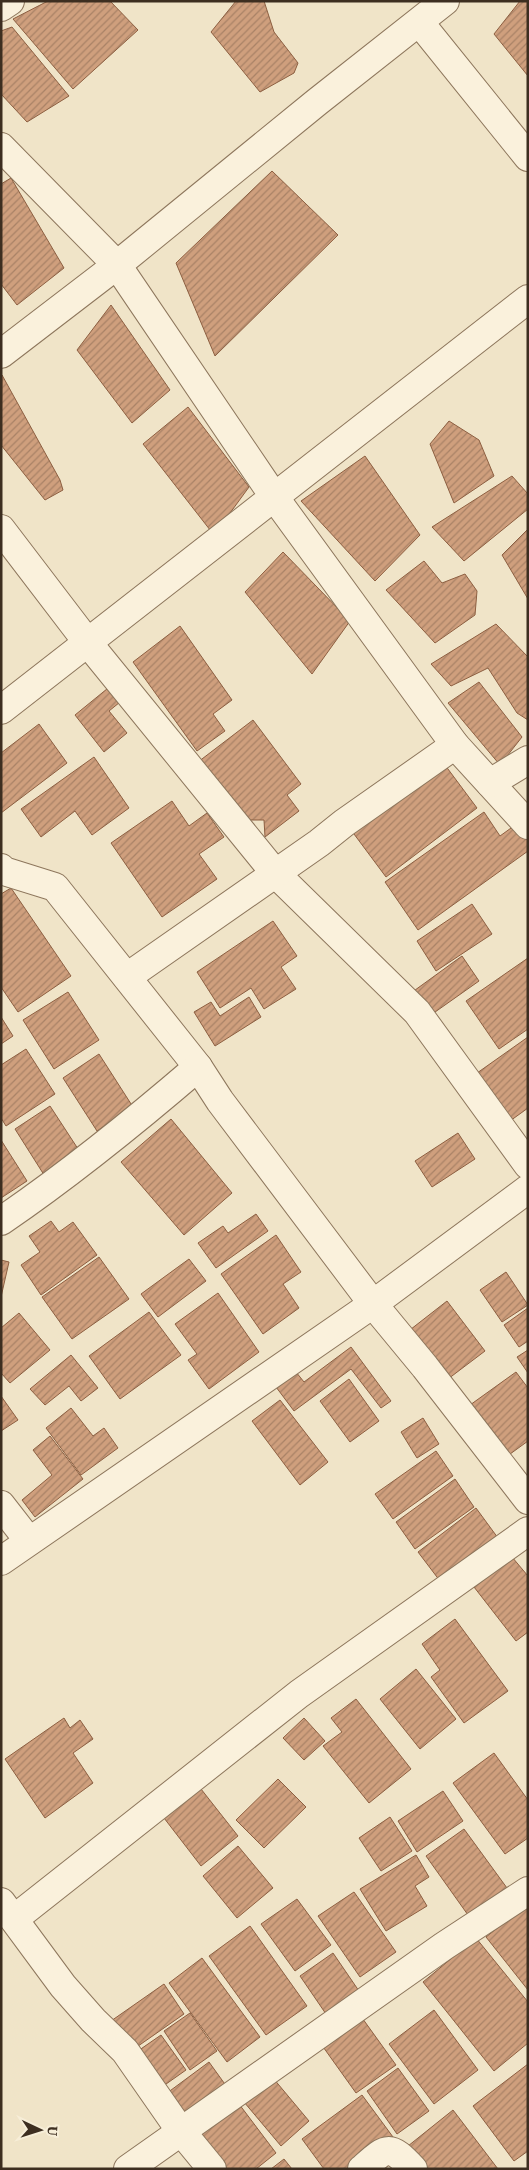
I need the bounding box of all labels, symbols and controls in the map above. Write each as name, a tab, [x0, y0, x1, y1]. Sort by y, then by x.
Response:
north arrow	[15, 2105, 65, 2155]
text: U	[43, 2125, 63, 2137]

